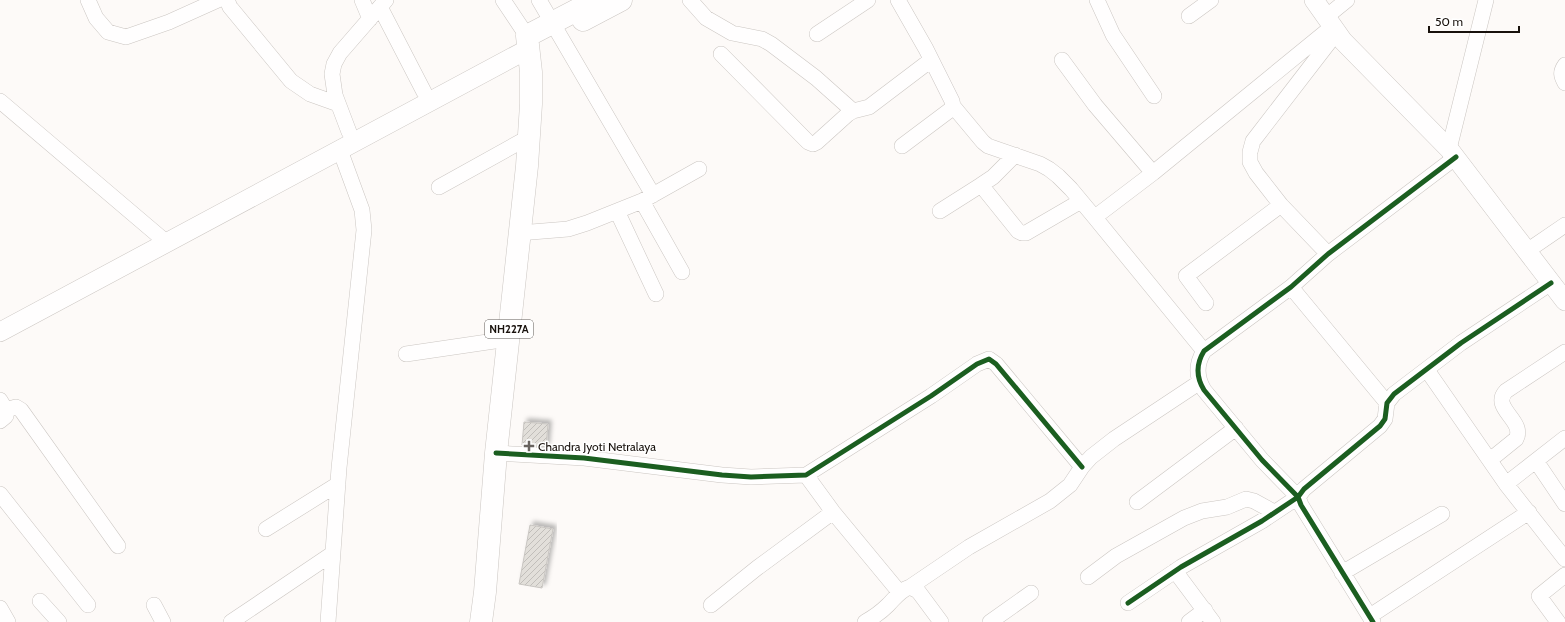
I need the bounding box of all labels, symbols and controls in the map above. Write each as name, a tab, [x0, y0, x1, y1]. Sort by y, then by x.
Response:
scale bar	[1429, 8, 1519, 34]
text: 50 m	[1435, 14, 1463, 29]
road number: NH227A	[485, 320, 533, 338]
place label: Chandra Jyoti Netralaya	[538, 439, 656, 454]
marker: Chandra Jyoti Netralaya	[523, 440, 535, 452]

